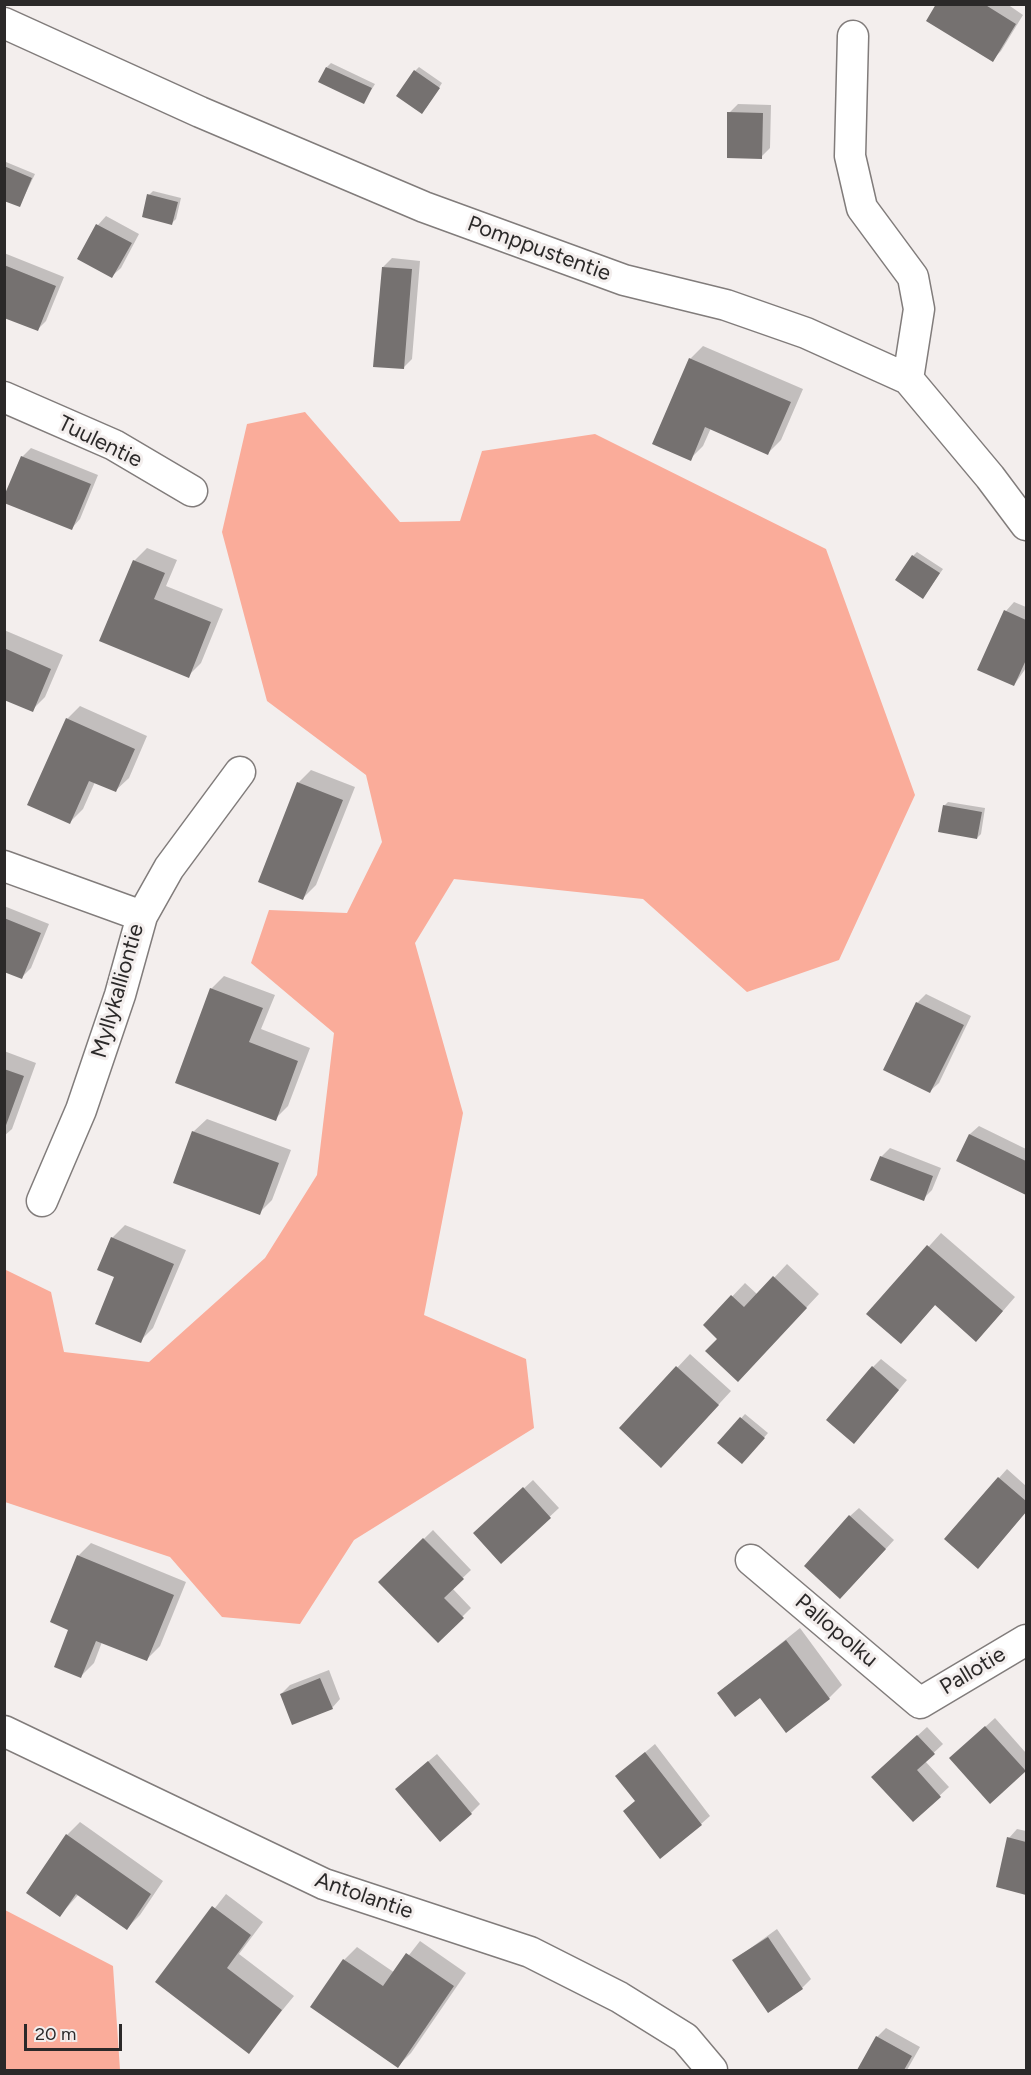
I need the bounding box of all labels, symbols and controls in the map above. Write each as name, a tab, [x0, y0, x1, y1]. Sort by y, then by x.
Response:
street label: Pomppustentie	[464, 211, 614, 287]
street label: Tuulentie	[54, 410, 146, 474]
street label: Myllykalliontie	[86, 921, 150, 1061]
street label: Pallopolku	[789, 1589, 883, 1673]
street label: Pallotie	[936, 1641, 1010, 1701]
street label: Antolantie	[312, 1867, 416, 1925]
scale bar	[27, 2012, 124, 2050]
text: 20 m	[35, 2023, 76, 2045]

